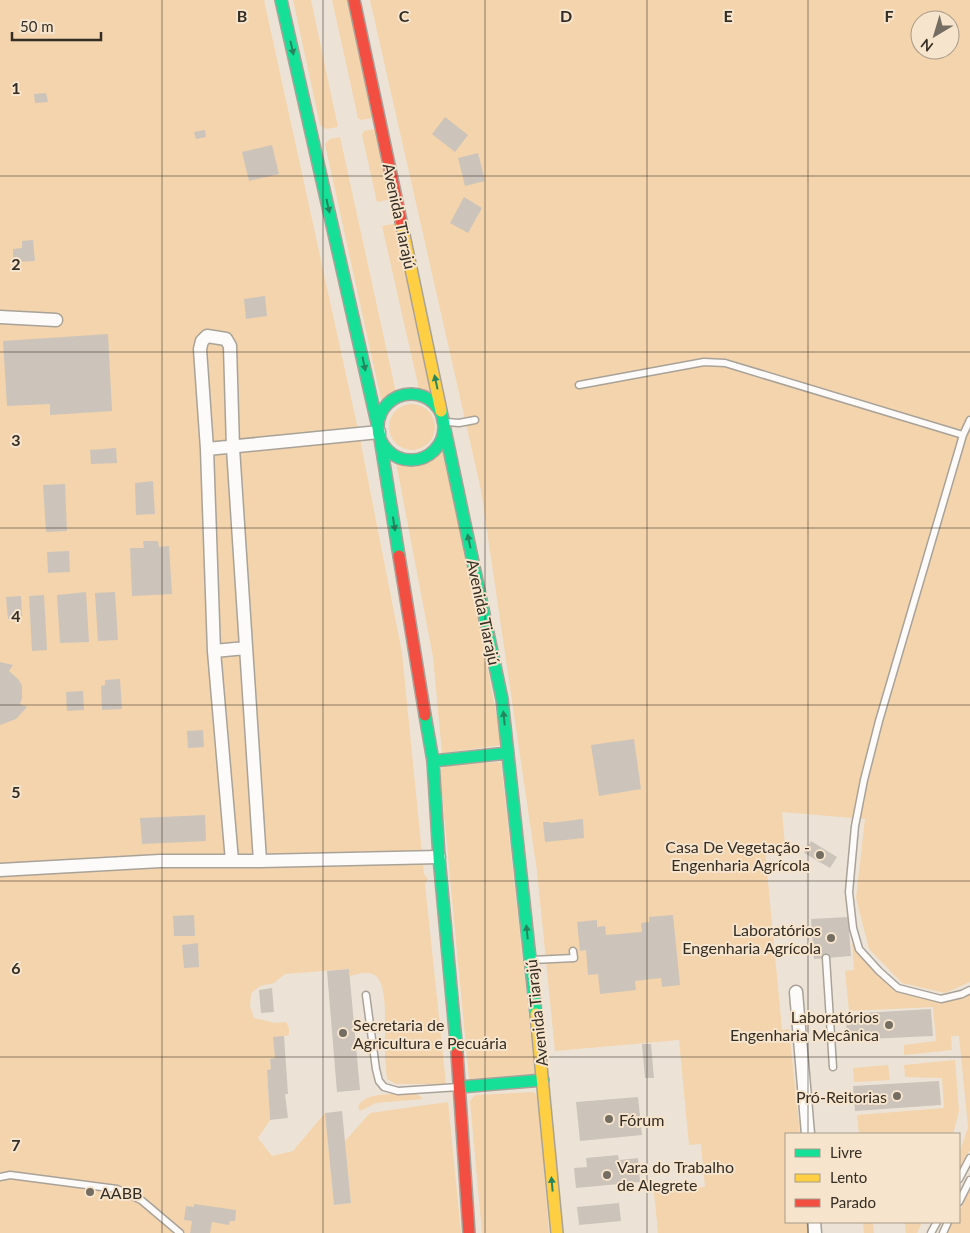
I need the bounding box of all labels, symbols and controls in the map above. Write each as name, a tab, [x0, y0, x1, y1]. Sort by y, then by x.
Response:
text: B	[237, 6, 247, 25]
text: C	[399, 6, 410, 25]
text: D	[560, 6, 572, 25]
text: E	[723, 6, 733, 25]
text: F	[884, 6, 894, 25]
scale bar	[12, 10, 101, 42]
north arrow	[910, 10, 960, 60]
text: 50 m	[20, 17, 54, 35]
text: N	[917, 36, 936, 56]
one-way arrow	[288, 40, 296, 55]
text: 1	[11, 78, 21, 97]
street label: Avenida Tiarajú	[380, 161, 420, 271]
one-way arrow	[324, 198, 332, 213]
text: 2	[11, 254, 21, 273]
one-way arrow	[360, 357, 368, 372]
one-way arrow	[431, 374, 439, 390]
text: 3	[11, 430, 21, 449]
one-way arrow	[390, 516, 398, 532]
one-way arrow	[465, 533, 473, 549]
street label: Avenida Tiarajú	[464, 557, 504, 667]
text: 4	[11, 606, 21, 625]
one-way arrow	[500, 709, 508, 725]
text: 5	[11, 782, 21, 801]
place label: Casa De Vegetação - Engenharia Agrícola	[665, 837, 810, 874]
marker: Casa De Vegetação - Engenharia Agrícola	[814, 849, 826, 861]
place label: Laboratórios Engenharia Agrícola	[682, 920, 821, 957]
one-way arrow	[523, 923, 531, 939]
marker: Laboratórios Engenharia Agrícola	[825, 932, 837, 944]
text: 6	[11, 958, 21, 977]
street label: Avenida Tiarajú	[521, 959, 551, 1067]
place label: Laboratórios Engenharia Mecânica	[730, 1007, 879, 1044]
place label: Secretaria de Agricultura e Pecuária	[353, 1015, 507, 1052]
marker: Laboratórios Engenharia Mecânica	[883, 1019, 895, 1031]
marker: Secretaria de Agricultura e Pecuária	[337, 1027, 349, 1039]
place label: Pró-Reitorias	[796, 1087, 887, 1106]
marker: Pró-Reitorias	[891, 1090, 903, 1102]
place label: Fórum	[619, 1110, 664, 1129]
marker: Fórum	[603, 1113, 615, 1125]
legend	[785, 1133, 960, 1223]
text: 7	[11, 1135, 21, 1154]
text: Livre	[830, 1143, 862, 1161]
place label: Vara do Trabalho de Alegrete	[617, 1157, 734, 1194]
text: Lento	[830, 1168, 867, 1186]
marker: Vara do Trabalho de Alegrete	[601, 1169, 613, 1181]
one-way arrow	[548, 1176, 556, 1192]
place label: AABB	[100, 1183, 142, 1202]
marker: AABB	[84, 1186, 96, 1198]
text: Parado	[830, 1193, 876, 1211]

